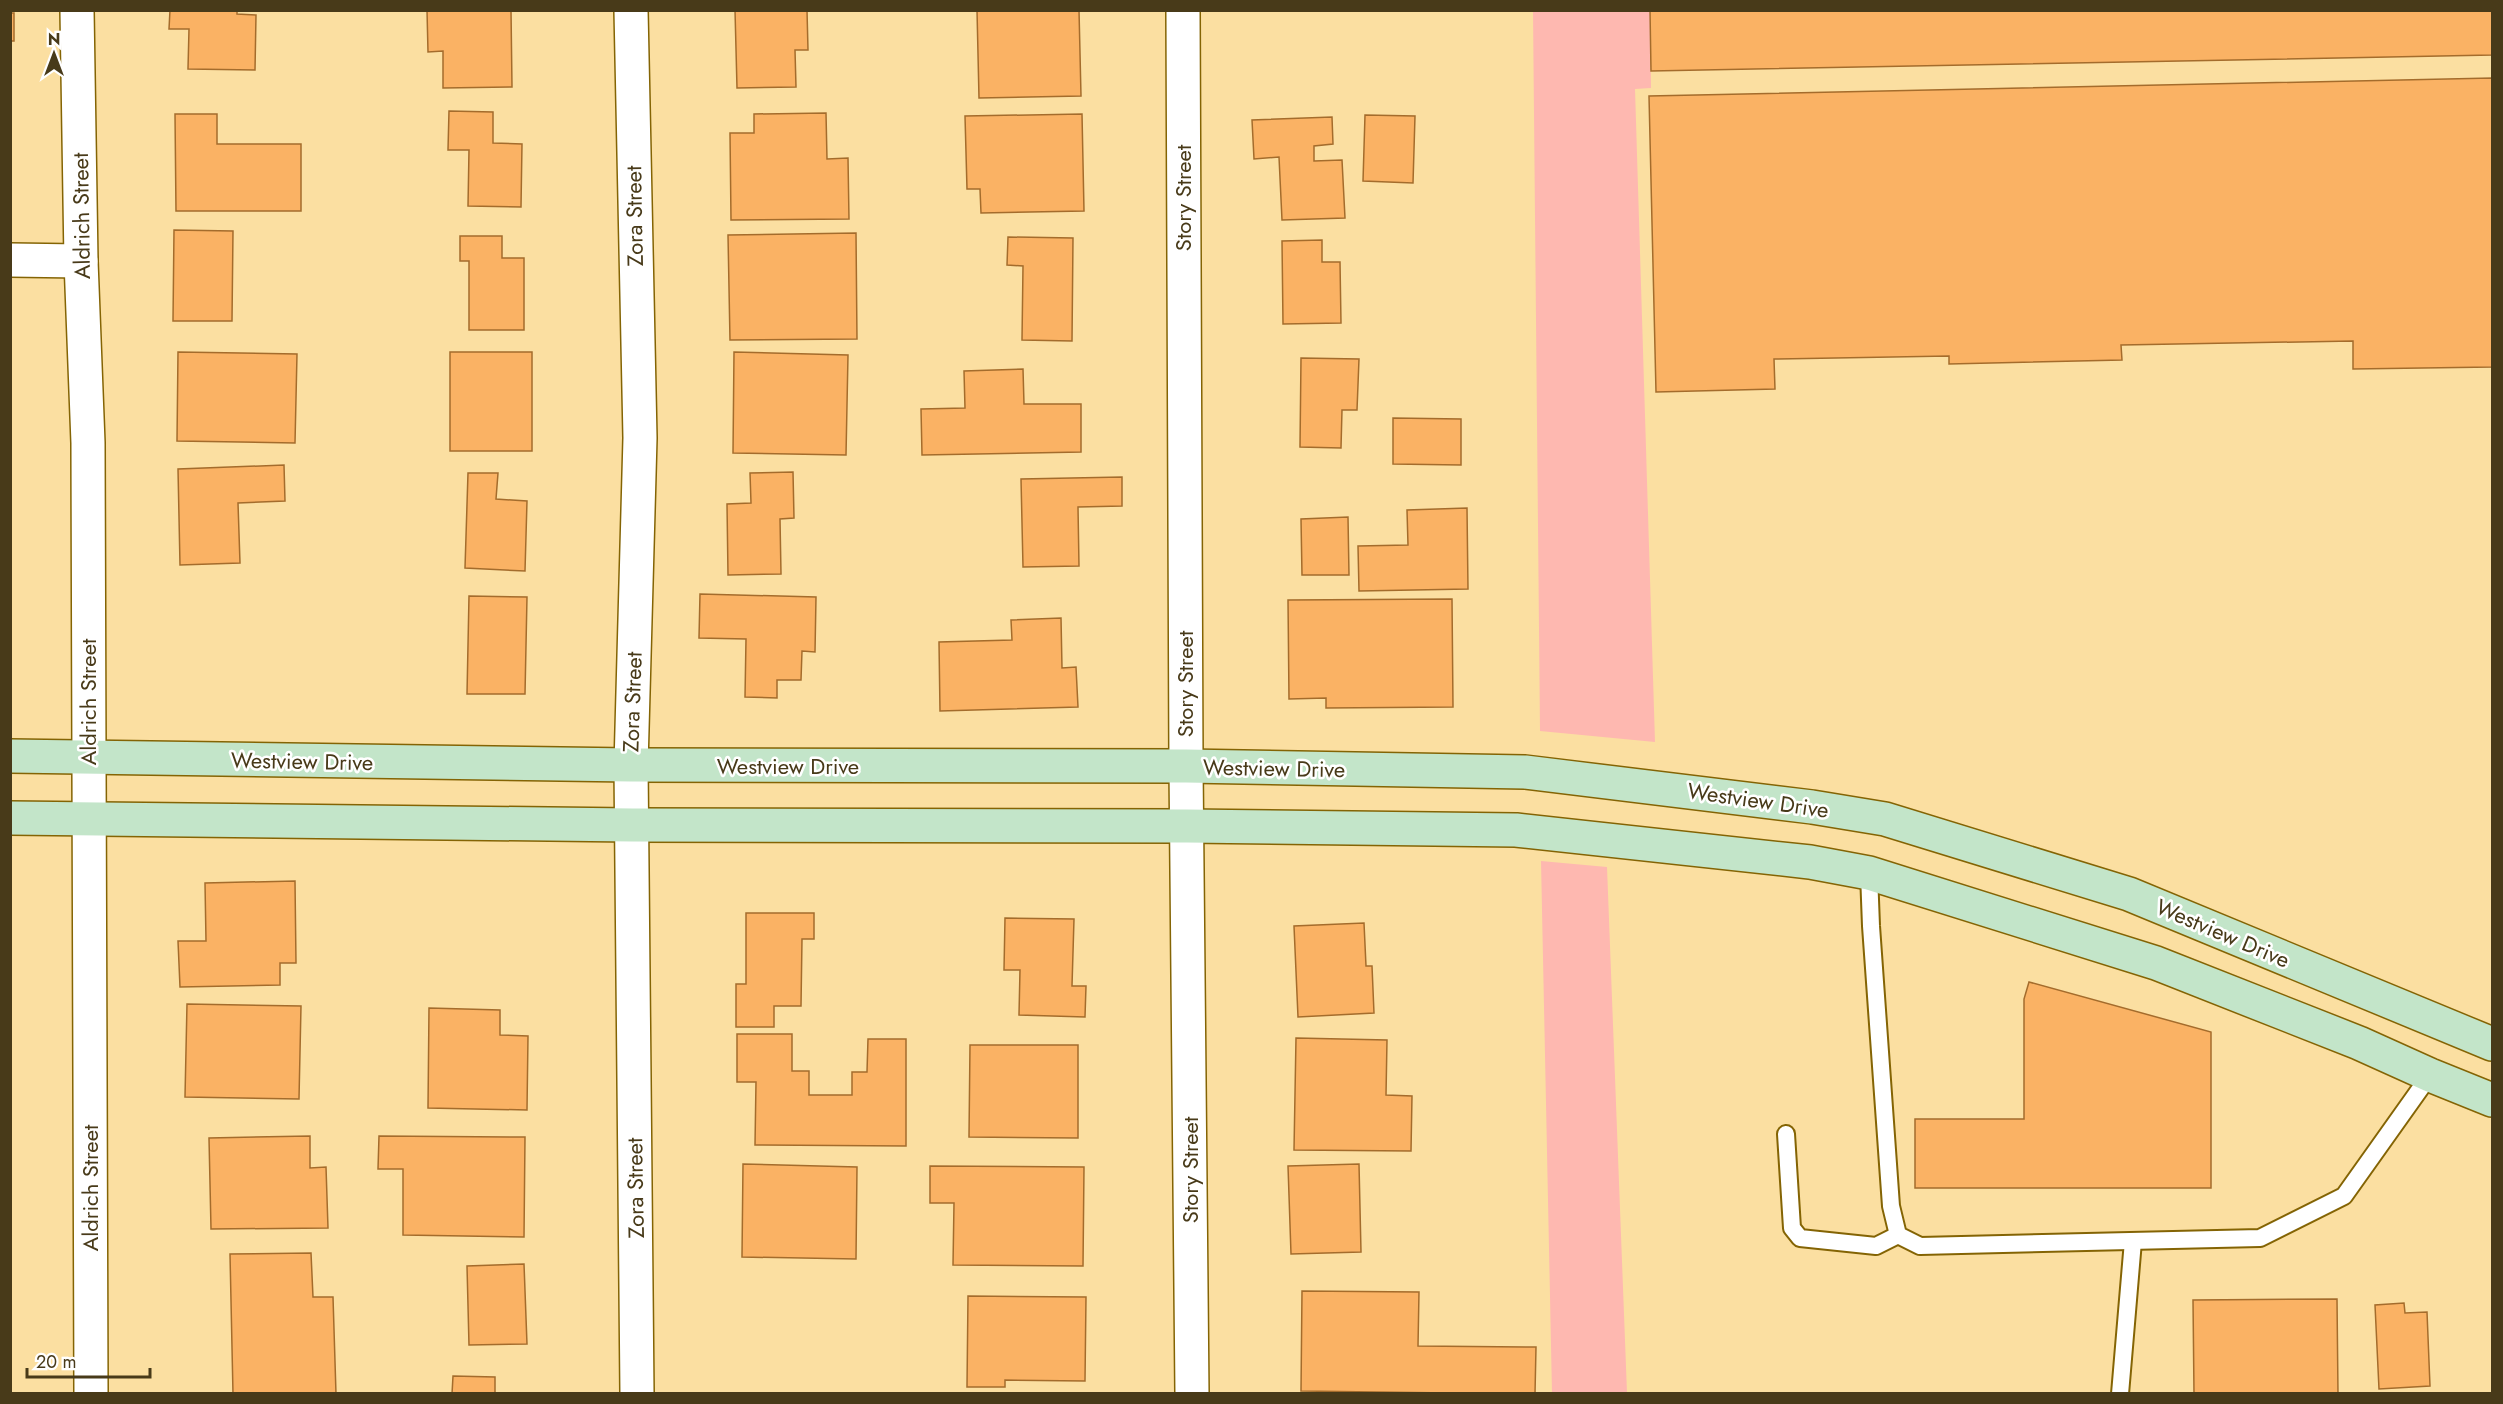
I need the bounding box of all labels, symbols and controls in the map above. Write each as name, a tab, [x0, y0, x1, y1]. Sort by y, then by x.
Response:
north arrow	[24, 24, 84, 84]
text: N	[48, 28, 60, 51]
street label: Story Street	[1167, 144, 1199, 251]
street label: Aldrich Street	[64, 152, 98, 280]
street label: Zora Street	[617, 165, 651, 267]
street label: Story Street	[1169, 630, 1201, 737]
street label: Aldrich Street	[72, 638, 104, 765]
street label: Zora Street	[614, 650, 650, 753]
street label: Westview Drive	[231, 744, 373, 778]
street label: Westview Drive	[717, 750, 859, 782]
street label: Westview Drive	[1203, 751, 1345, 785]
street label: Westview Drive	[1685, 774, 1831, 826]
street label: Westview Drive	[2151, 890, 2295, 976]
street label: Story Street	[1174, 1116, 1206, 1223]
street label: Aldrich Street	[74, 1124, 106, 1251]
street label: Zora Street	[618, 1137, 652, 1239]
scale bar	[27, 1341, 150, 1379]
text: 20 m	[36, 1349, 76, 1375]

